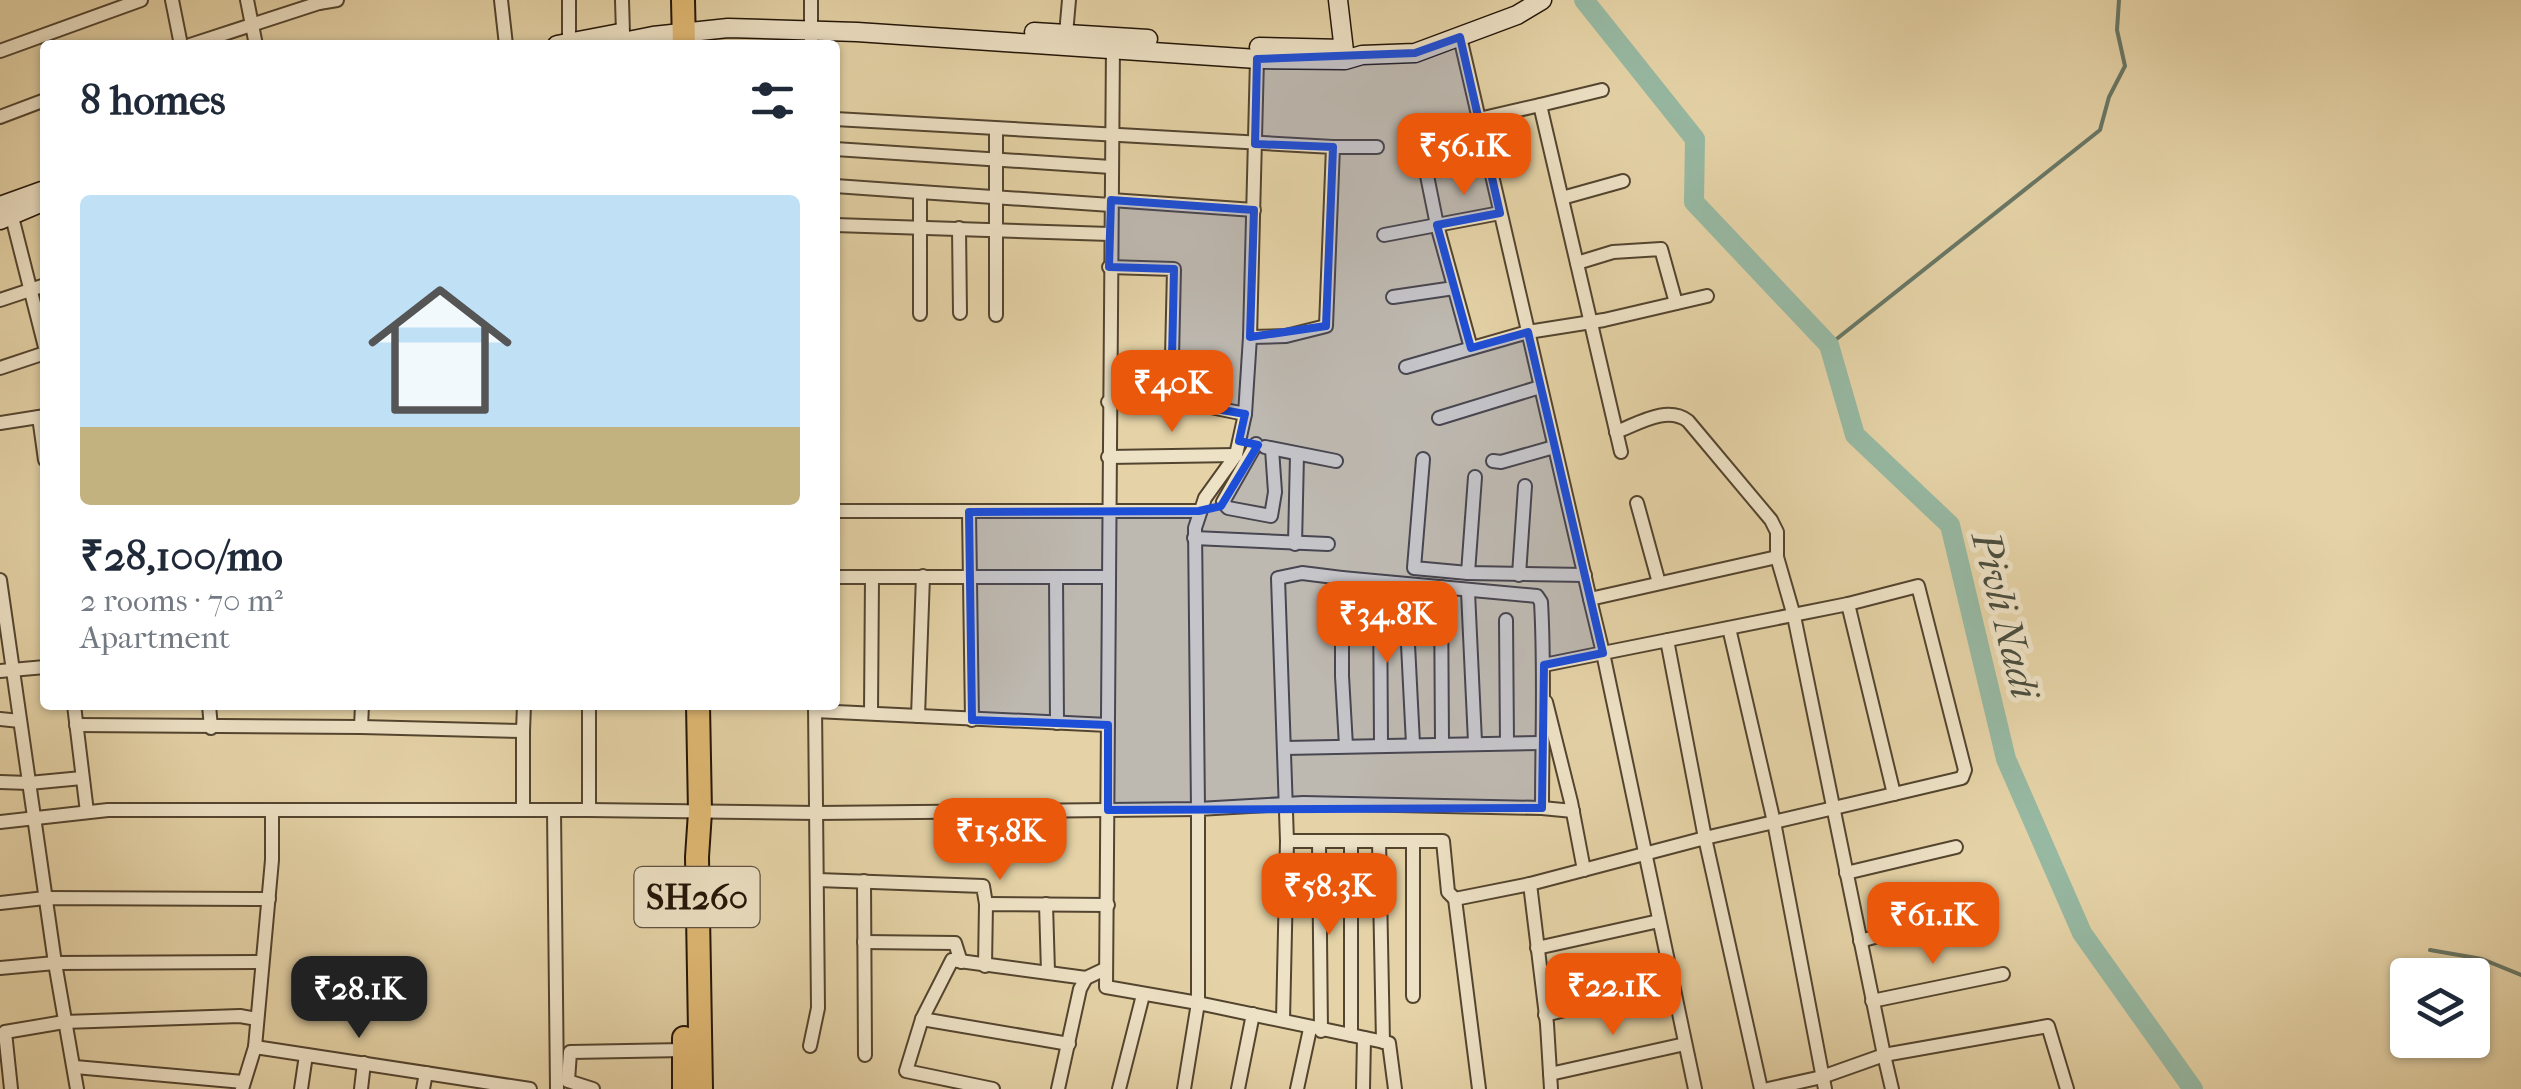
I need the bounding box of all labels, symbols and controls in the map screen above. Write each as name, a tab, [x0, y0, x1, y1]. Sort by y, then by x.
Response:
icon: filters	[745, 73, 800, 128]
text: 8 homes	[80, 76, 226, 125]
pin: ₹56.1K	[1383, 113, 1545, 198]
text: ₹56.1K	[1419, 127, 1509, 164]
icon: home	[350, 260, 530, 440]
pin: ₹40K	[1113, 350, 1231, 435]
text: ₹40K	[1133, 364, 1211, 401]
water label: Pivli Nadi	[1962, 525, 2049, 706]
text: ₹28,100/mo	[80, 532, 283, 581]
pin: ₹34.8K	[1306, 581, 1468, 666]
text: 2 rooms · 70 m²	[80, 582, 283, 619]
text: ₹34.8K	[1339, 595, 1435, 632]
text: Apartment	[80, 619, 230, 656]
pin: ₹15.8K	[919, 798, 1081, 883]
text: ₹15.8K	[956, 812, 1044, 849]
pin: ₹58.3K	[1248, 853, 1410, 938]
road number: SH260	[634, 867, 760, 927]
text: ₹58.3K	[1284, 867, 1374, 904]
pin: ₹61.1K	[1852, 882, 2014, 967]
text: ₹61.1K	[1889, 896, 1977, 933]
pin: ₹22.1K	[1532, 953, 1694, 1038]
pin: ₹28.1K	[278, 956, 440, 1041]
map controls	[2390, 958, 2490, 1058]
button: layers	[2390, 958, 2490, 1058]
text: ₹22.1K	[1567, 967, 1659, 1004]
text: ₹28.1K	[313, 970, 405, 1007]

